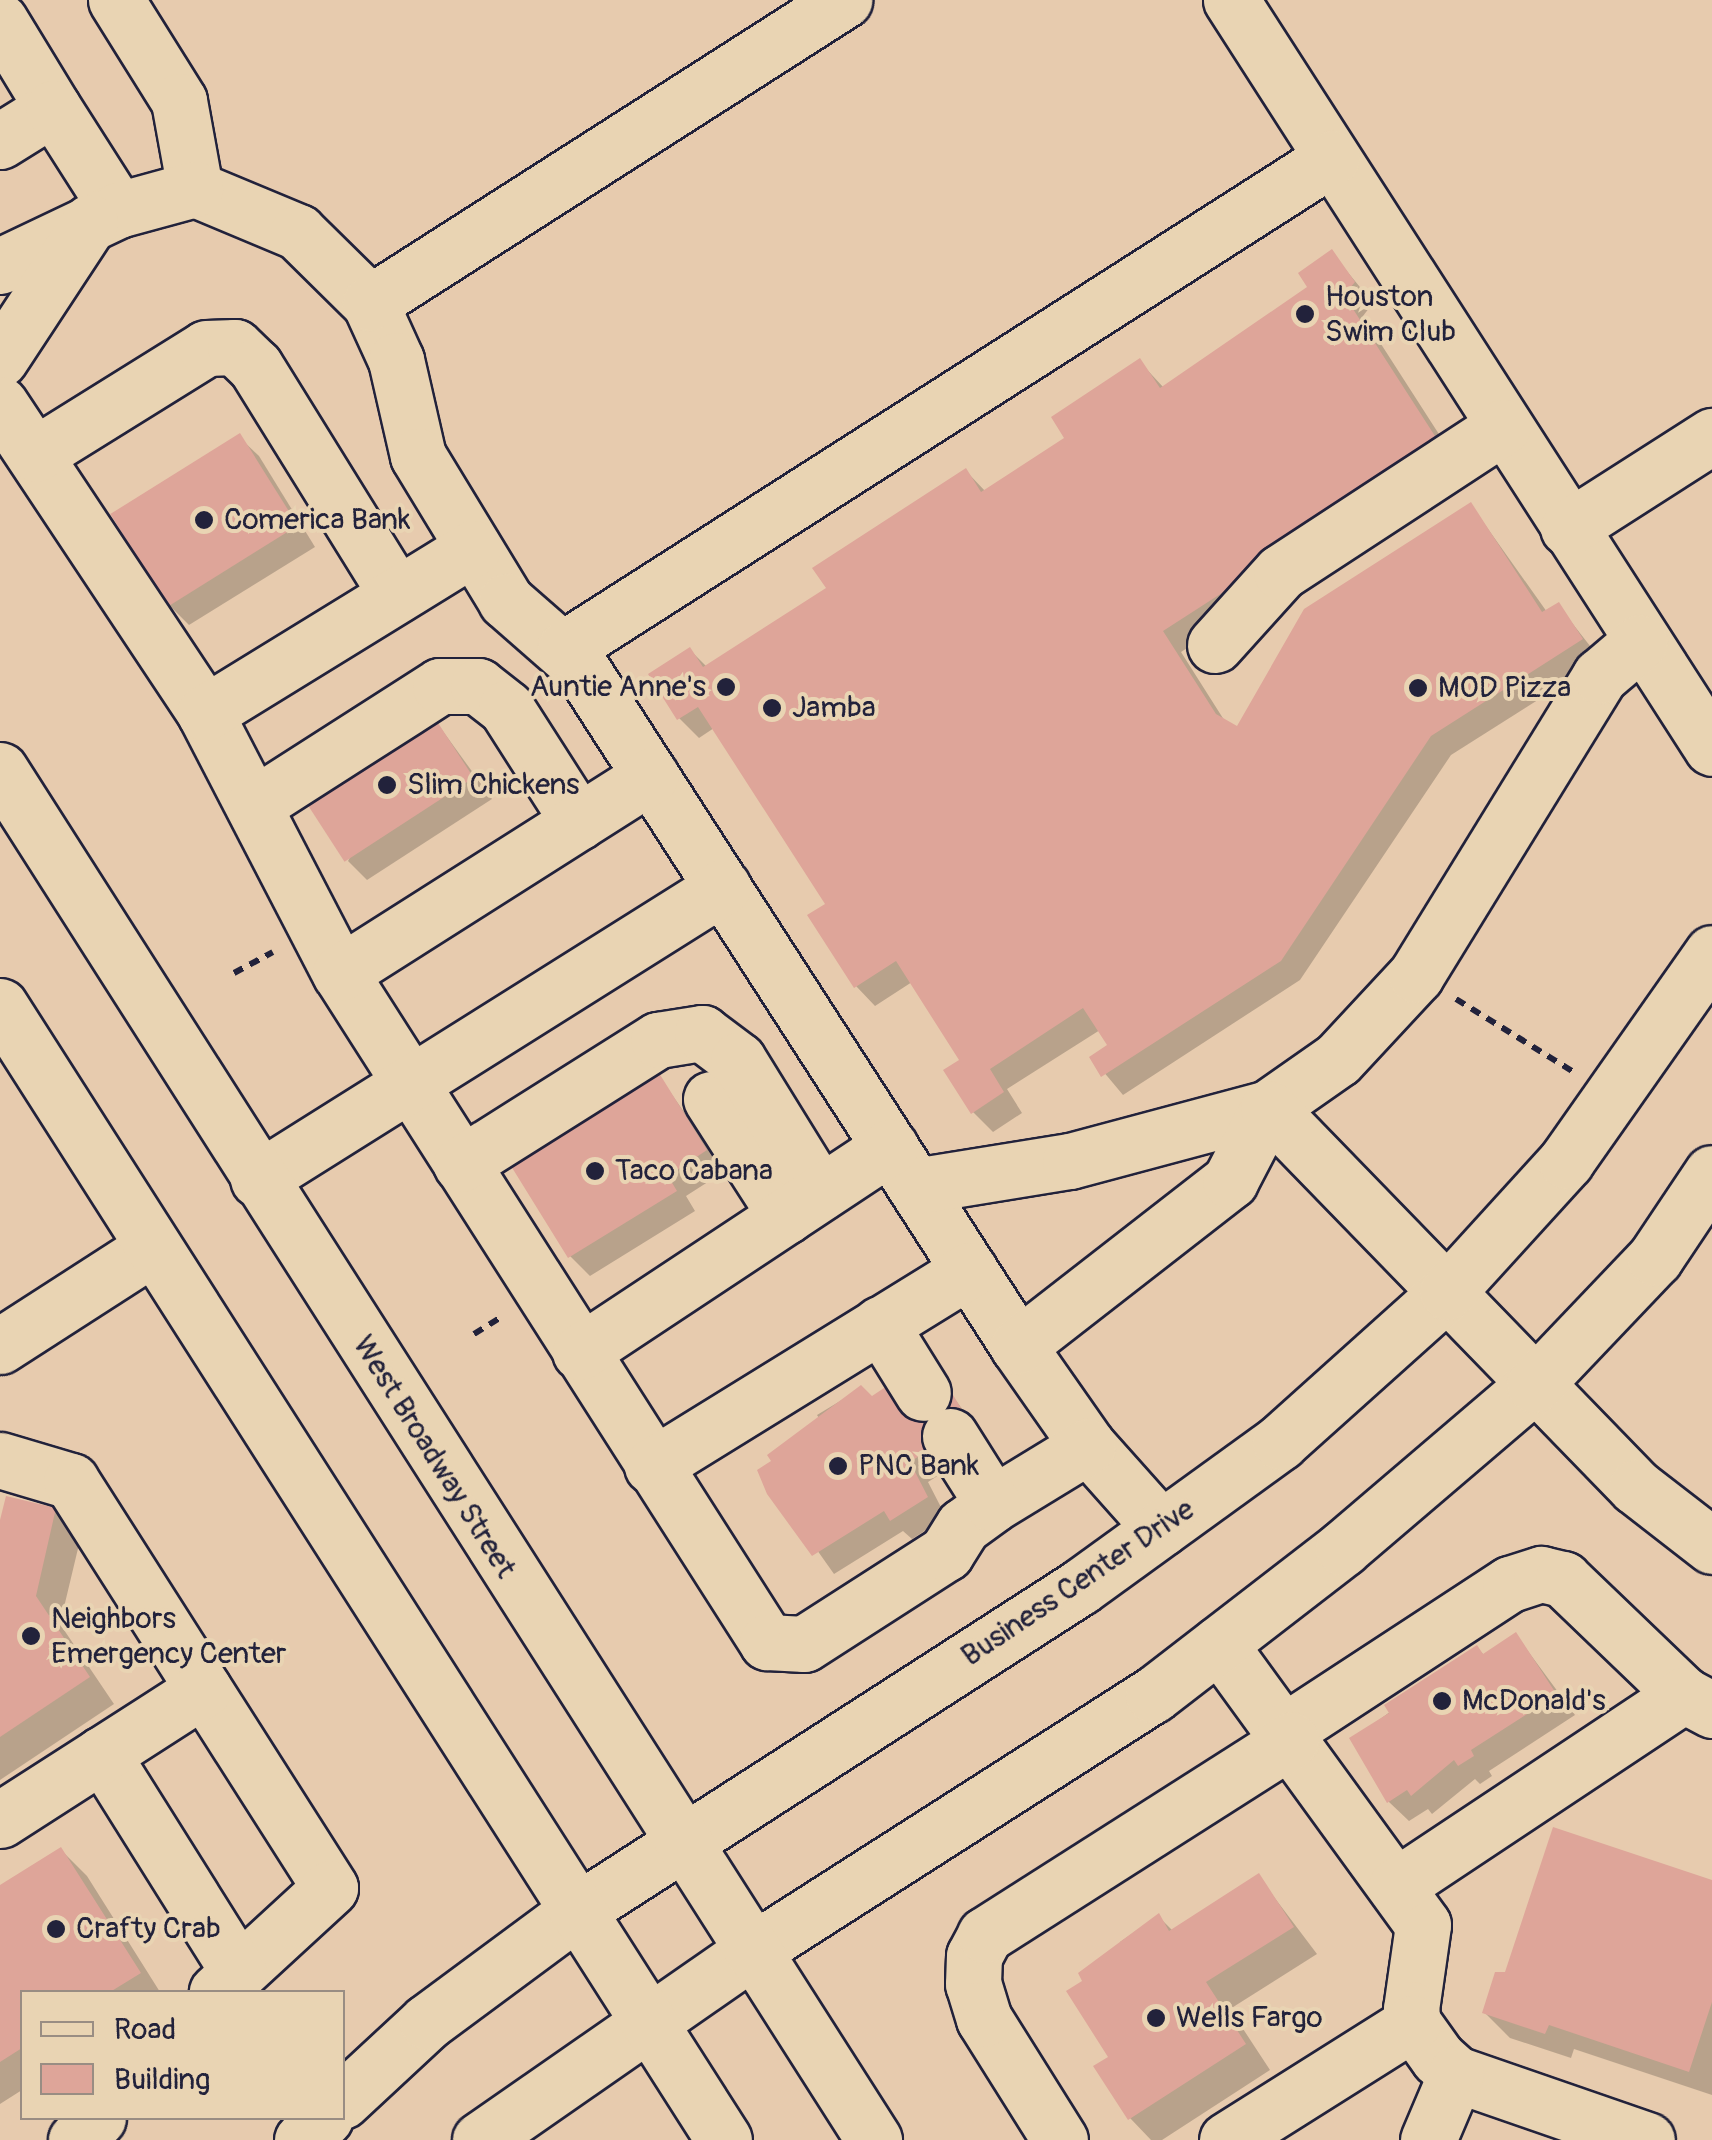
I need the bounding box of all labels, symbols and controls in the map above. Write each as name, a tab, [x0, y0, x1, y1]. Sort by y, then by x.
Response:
place label: Houston Swim Club	[1325, 279, 1456, 350]
marker: Houston Swim Club	[1294, 303, 1316, 325]
place label: Comerica Bank	[224, 502, 410, 538]
marker: Comerica Bank	[193, 509, 215, 531]
place label: Auntie Anne's	[530, 669, 706, 705]
place label: MOD Pizza	[1438, 670, 1571, 706]
marker: Auntie Anne's	[715, 676, 737, 698]
marker: MOD Pizza	[1407, 677, 1429, 699]
place label: Jamba	[792, 690, 876, 726]
marker: Jamba	[761, 697, 783, 719]
place label: Slim Chickens	[407, 767, 579, 803]
marker: Slim Chickens	[376, 774, 398, 796]
place label: Taco Cabana	[615, 1153, 773, 1189]
marker: Taco Cabana	[584, 1160, 606, 1182]
street label: West Broadway Street	[345, 1329, 523, 1585]
place label: PNC Bank	[858, 1448, 979, 1484]
marker: PNC Bank	[827, 1455, 849, 1477]
street label: Business Center Drive	[955, 1492, 1201, 1674]
place label: Neighbors Emergency Center	[51, 1601, 287, 1672]
marker: Neighbors Emergency Center	[20, 1625, 42, 1647]
place label: McDonald's	[1462, 1683, 1606, 1719]
marker: McDonald's	[1431, 1690, 1453, 1712]
place label: Crafty Crab	[76, 1911, 221, 1947]
marker: Crafty Crab	[45, 1918, 67, 1940]
legend	[20, 1990, 345, 2120]
place label: Wells Fargo	[1176, 2000, 1323, 2036]
marker: Wells Fargo	[1145, 2007, 1167, 2029]
text: Road	[114, 2011, 176, 2048]
text: Building	[114, 2061, 210, 2098]

